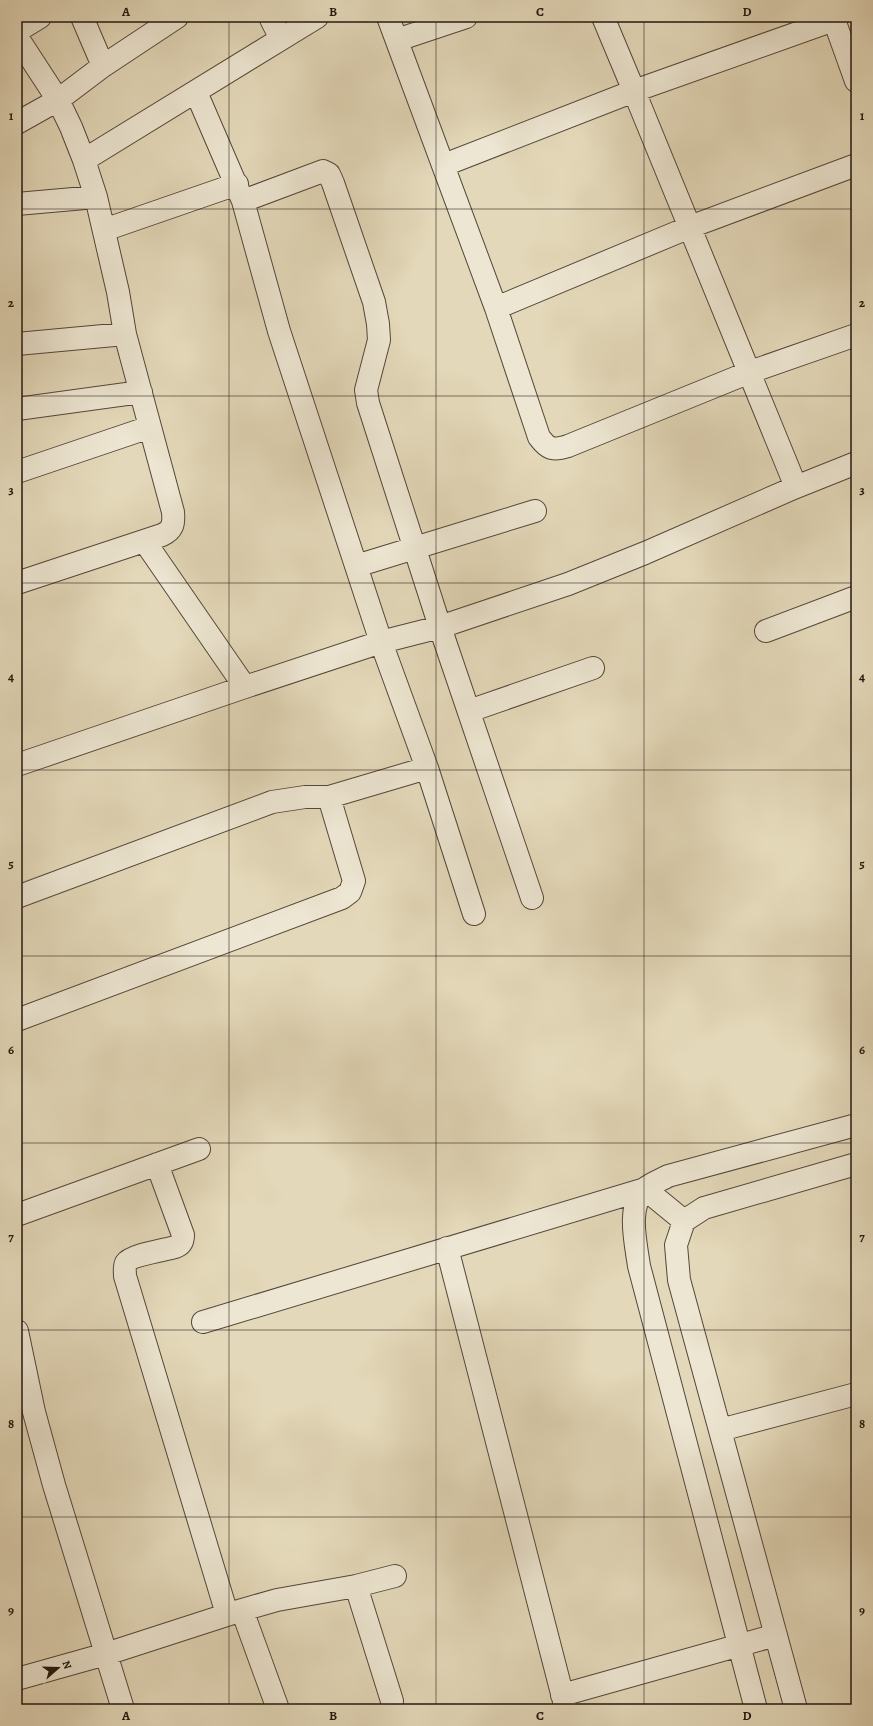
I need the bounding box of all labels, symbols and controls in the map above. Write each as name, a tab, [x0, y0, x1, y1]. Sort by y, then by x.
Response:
text: A	[121, 3, 131, 20]
text: B	[329, 3, 337, 20]
text: C	[536, 3, 544, 20]
text: D	[742, 3, 752, 20]
text: 1	[9, 107, 14, 124]
text: 1	[860, 107, 865, 124]
text: 2	[8, 294, 15, 311]
text: 2	[859, 294, 866, 311]
text: 3	[8, 481, 14, 498]
text: 3	[859, 481, 865, 498]
text: 4	[8, 668, 14, 685]
text: 4	[859, 668, 865, 685]
text: 5	[8, 855, 14, 872]
text: 5	[859, 855, 865, 872]
text: 6	[8, 1041, 14, 1058]
text: 6	[859, 1041, 865, 1058]
text: 7	[8, 1228, 14, 1245]
text: 7	[859, 1228, 865, 1245]
text: 8	[8, 1415, 14, 1432]
text: 8	[859, 1415, 865, 1432]
text: 9	[8, 1602, 14, 1619]
text: 9	[859, 1602, 865, 1619]
north arrow	[38, 1648, 78, 1688]
text: N	[59, 1658, 75, 1671]
text: A	[121, 1707, 131, 1724]
text: B	[329, 1707, 337, 1724]
text: C	[536, 1707, 544, 1724]
text: D	[742, 1707, 752, 1724]

